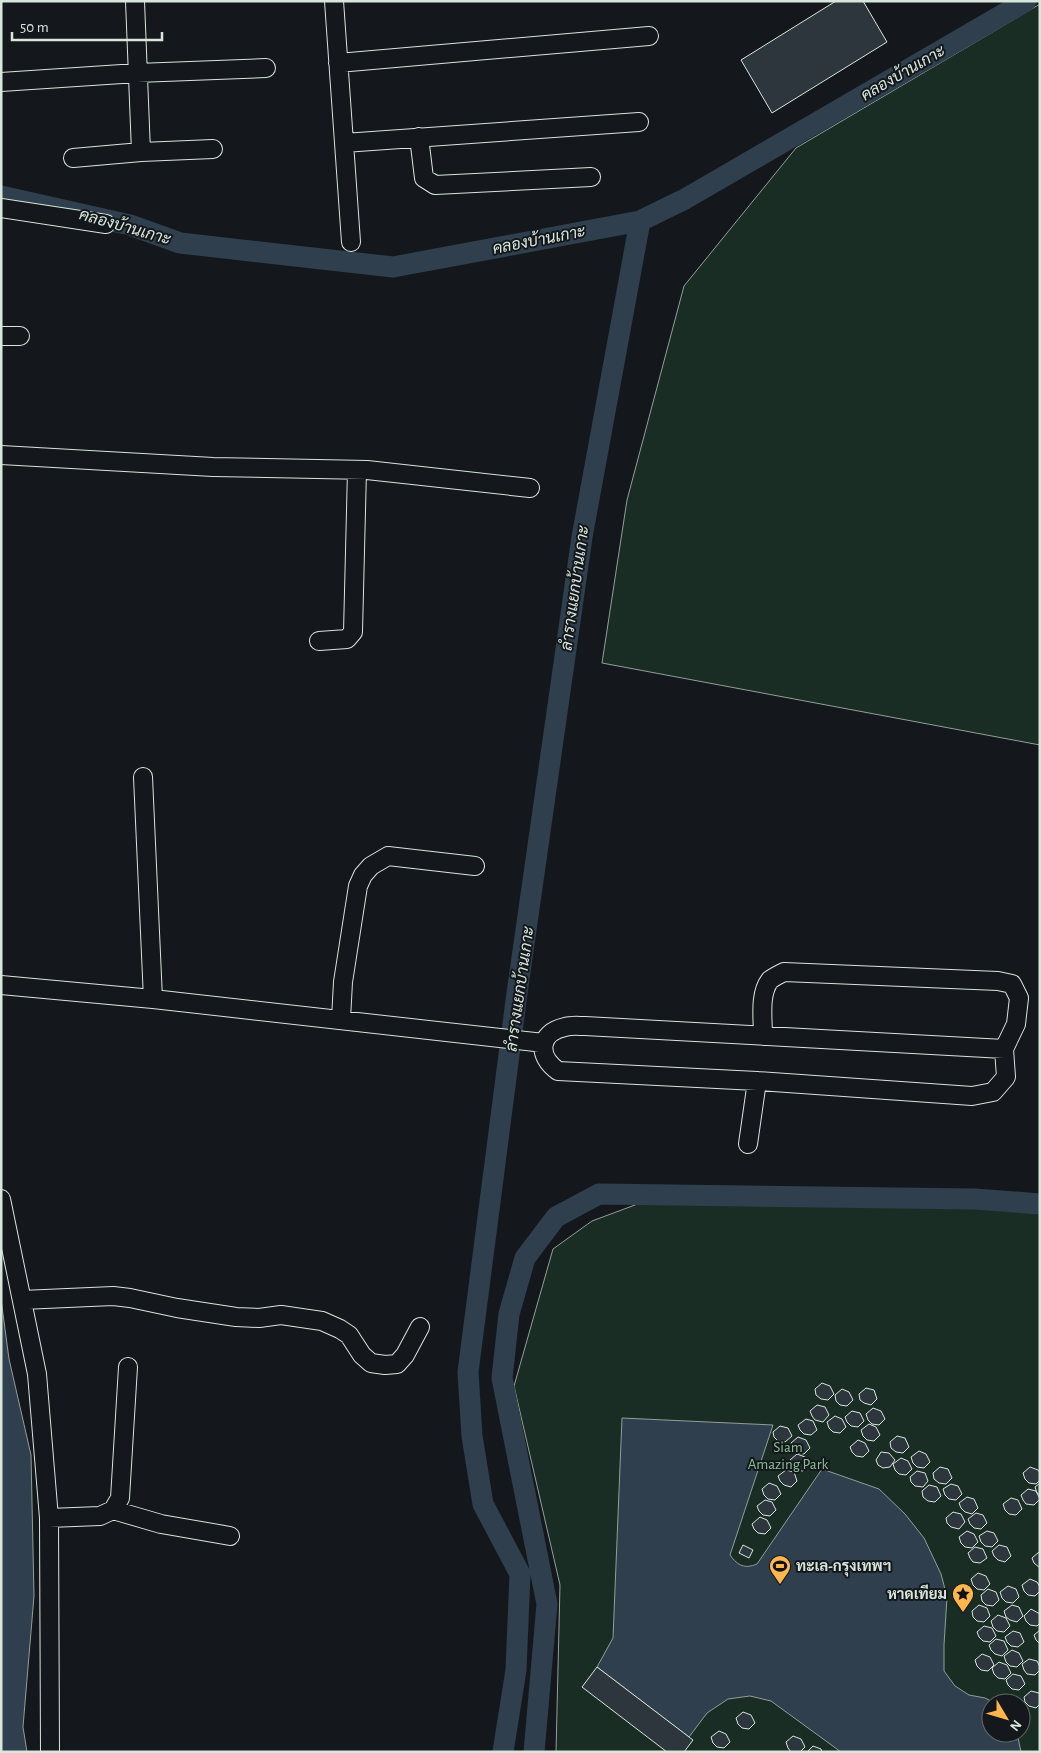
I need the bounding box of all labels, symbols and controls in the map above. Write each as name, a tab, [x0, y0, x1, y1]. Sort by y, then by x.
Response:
scale bar	[12, 10, 162, 42]
text: 50 m	[20, 20, 49, 35]
water label: คลองบ้านเกาะ	[856, 39, 948, 104]
water label: คลองบ้านเกาะ	[77, 202, 174, 248]
water label: คลองบ้านเกาะ	[490, 219, 587, 257]
water label: ลำรางแยกบ้านเกาะ	[554, 523, 592, 652]
water label: ลำรางแยกบ้านเกาะ	[499, 924, 537, 1053]
park label: Siam Amazing Park	[748, 1440, 828, 1472]
sports icon: ทะเล-กรุงเทพฯ	[768, 1554, 792, 1585]
place label: ทะเล-กรุงเทพฯ	[796, 1559, 891, 1577]
place icon: หาดเทียม	[951, 1582, 975, 1613]
place label: หาดเทียม	[887, 1584, 947, 1602]
north arrow	[981, 1693, 1031, 1743]
text: N	[1007, 1717, 1024, 1734]

